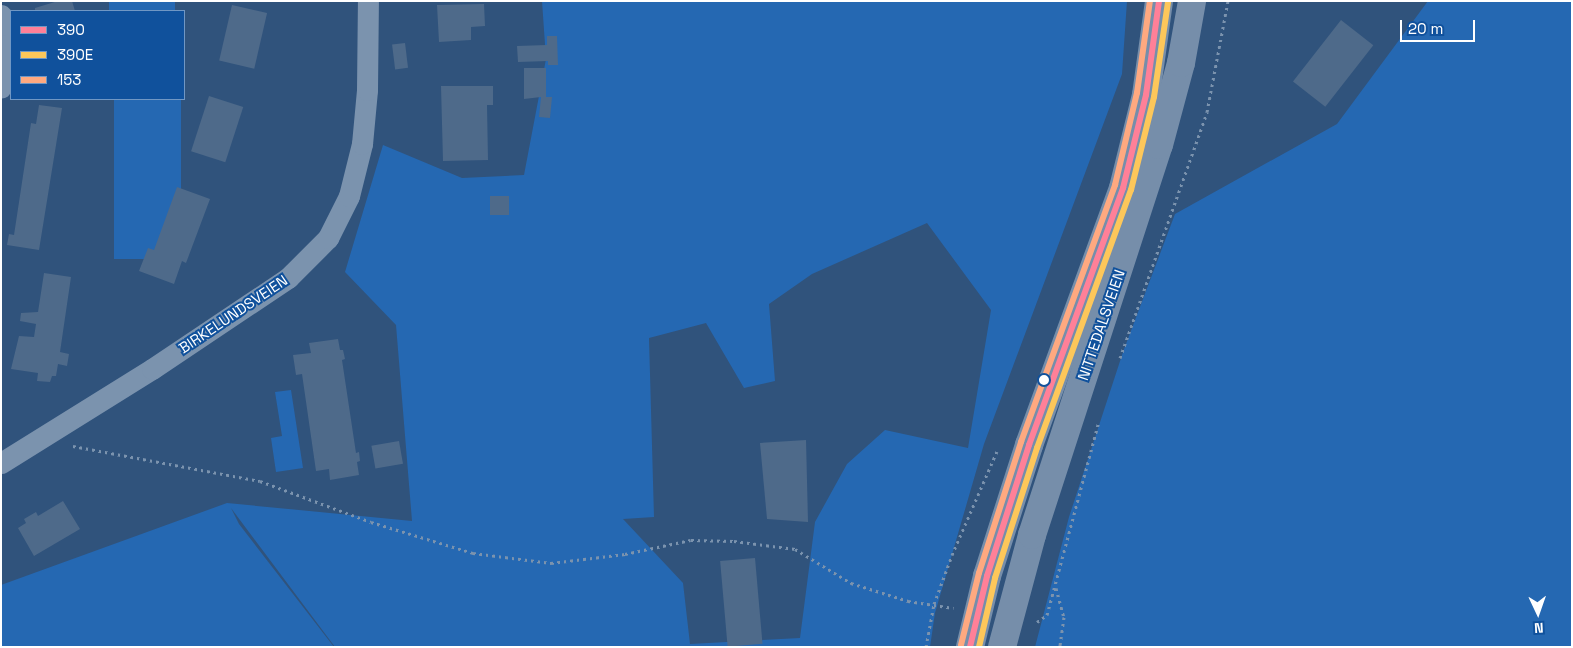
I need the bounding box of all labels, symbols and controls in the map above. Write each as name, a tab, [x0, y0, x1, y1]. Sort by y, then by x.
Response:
legend	[10, 10, 185, 100]
scale bar	[1403, 10, 1478, 42]
text: 20 m	[1408, 19, 1443, 38]
text: 390	[57, 20, 85, 39]
text: 390E	[57, 45, 93, 64]
text: 153	[57, 70, 81, 89]
street label: NITTEDALSVEIEN	[1074, 267, 1128, 383]
street label: BIRKELUNDSVEIEN	[175, 271, 291, 357]
unlabelled marker	[1039, 375, 1049, 385]
north arrow	[1513, 588, 1563, 638]
text: N	[1534, 619, 1544, 637]

